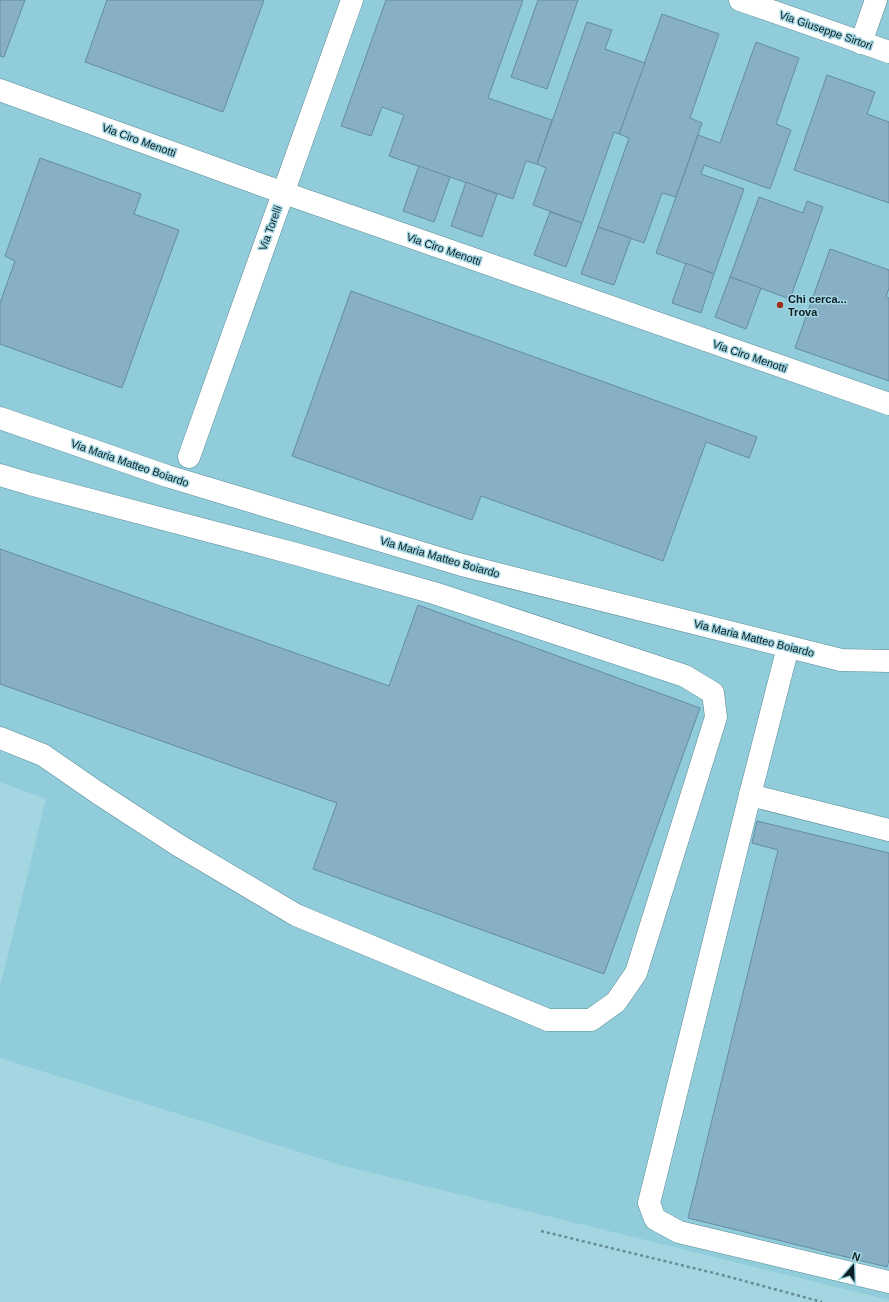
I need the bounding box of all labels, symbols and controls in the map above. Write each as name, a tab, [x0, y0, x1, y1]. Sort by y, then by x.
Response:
street label: Via Giuseppe Sirtori	[778, 8, 874, 52]
street label: Via Ciro Menotti	[100, 121, 178, 159]
street label: Via Torelli	[256, 204, 284, 252]
street label: Via Ciro Menotti	[405, 231, 483, 267]
place label: Chi cerca... Trova	[788, 293, 847, 318]
marker: Chi cerca... Trova	[775, 300, 785, 310]
street label: Via Ciro Menotti	[711, 338, 789, 374]
street label: Via Maria Matteo Boiardo	[69, 437, 191, 489]
street label: Via Maria Matteo Boiardo	[379, 534, 501, 580]
street label: Via Maria Matteo Boiardo	[692, 617, 816, 659]
north arrow	[833, 1246, 873, 1286]
text: N	[851, 1250, 862, 1264]

